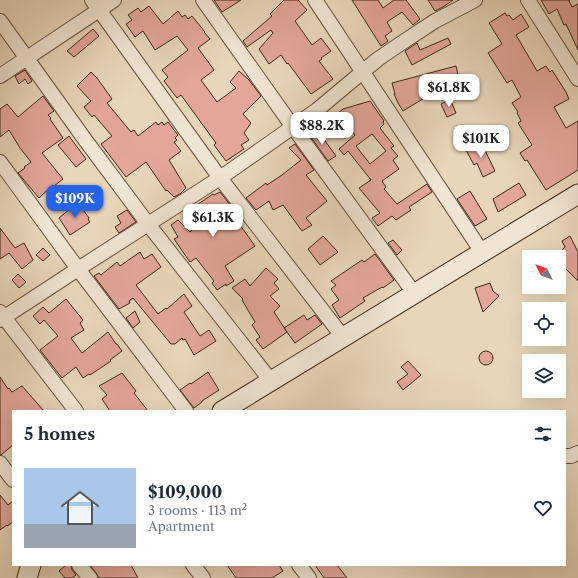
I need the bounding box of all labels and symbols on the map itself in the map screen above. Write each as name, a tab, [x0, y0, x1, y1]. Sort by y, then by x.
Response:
pin: $61.8K	[416, 74, 482, 108]
pin: $88.2K	[289, 112, 355, 146]
pin: $101K	[453, 125, 509, 159]
pin: $109K	[47, 185, 103, 219]
pin: $61.3K	[180, 204, 246, 238]
north arrow	[522, 250, 566, 294]

